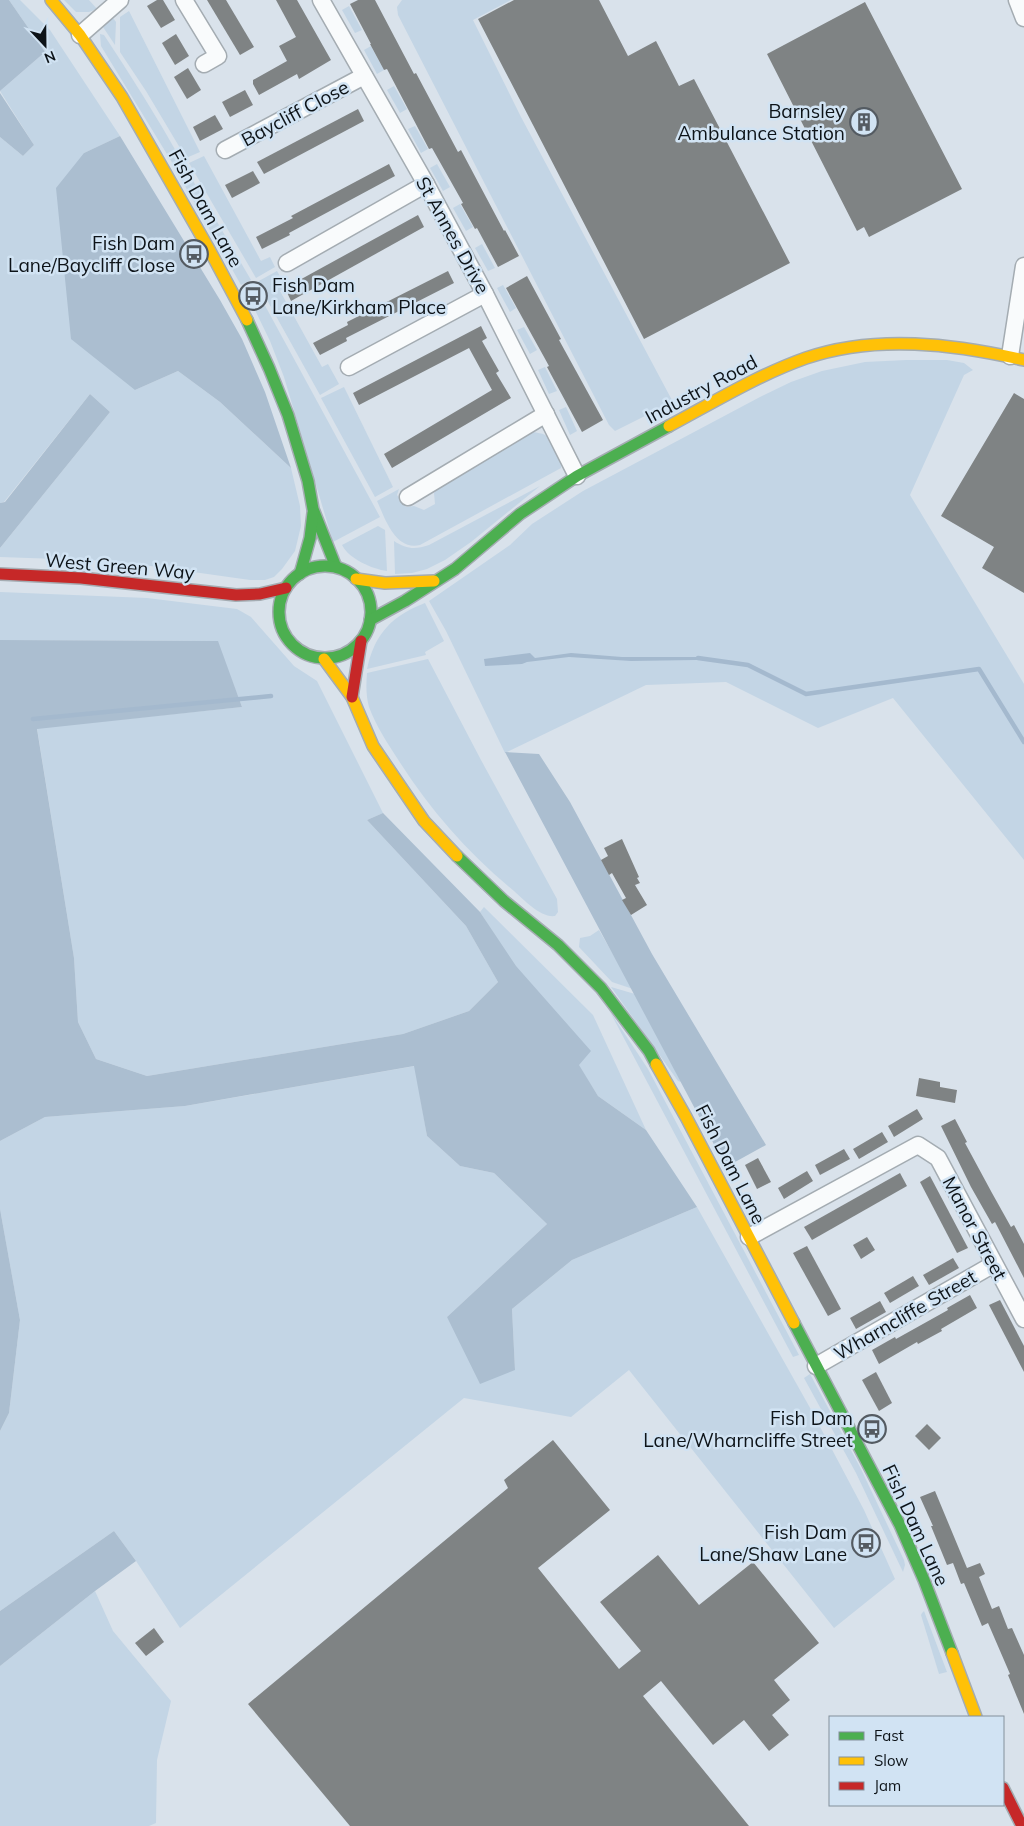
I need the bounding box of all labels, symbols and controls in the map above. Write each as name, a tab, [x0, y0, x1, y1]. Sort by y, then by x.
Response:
north arrow	[20, 20, 70, 70]
text: N	[42, 47, 58, 67]
street label: Baycliff Close	[237, 75, 353, 151]
place label: Barnsley Ambulance Station	[677, 99, 845, 145]
building icon: Barnsley Ambulance Station	[849, 107, 879, 137]
street label: Fish Dam Lane	[164, 145, 248, 271]
street label: St Annes Drive	[411, 172, 495, 298]
place label: Fish Dam Lane/Baycliff Close	[8, 231, 175, 277]
bus stop icon: Fish Dam Lane/Baycliff Close	[179, 239, 209, 269]
place label: Fish Dam Lane/Kirkham Place	[272, 273, 446, 319]
bus stop icon: Fish Dam Lane/Kirkham Place	[238, 281, 268, 311]
street label: Industry Road	[641, 349, 761, 429]
street label: West Green Way	[44, 548, 196, 584]
street label: Fish Dam Lane	[691, 1100, 771, 1228]
street label: Manor Street	[938, 1172, 1013, 1284]
street label: Wharncliffe Street	[830, 1264, 981, 1365]
place label: Fish Dam Lane/Wharncliffe Street	[643, 1406, 853, 1452]
bus stop icon: Fish Dam Lane/Wharncliffe Street	[857, 1414, 887, 1444]
street label: Fish Dam Lane	[877, 1460, 955, 1590]
place label: Fish Dam Lane/Shaw Lane	[699, 1520, 847, 1566]
bus stop icon: Fish Dam Lane/Shaw Lane	[851, 1528, 881, 1558]
legend	[829, 1716, 1004, 1806]
text: Fast	[874, 1726, 904, 1745]
text: Slow	[874, 1751, 908, 1770]
text: Jam	[874, 1776, 901, 1795]

